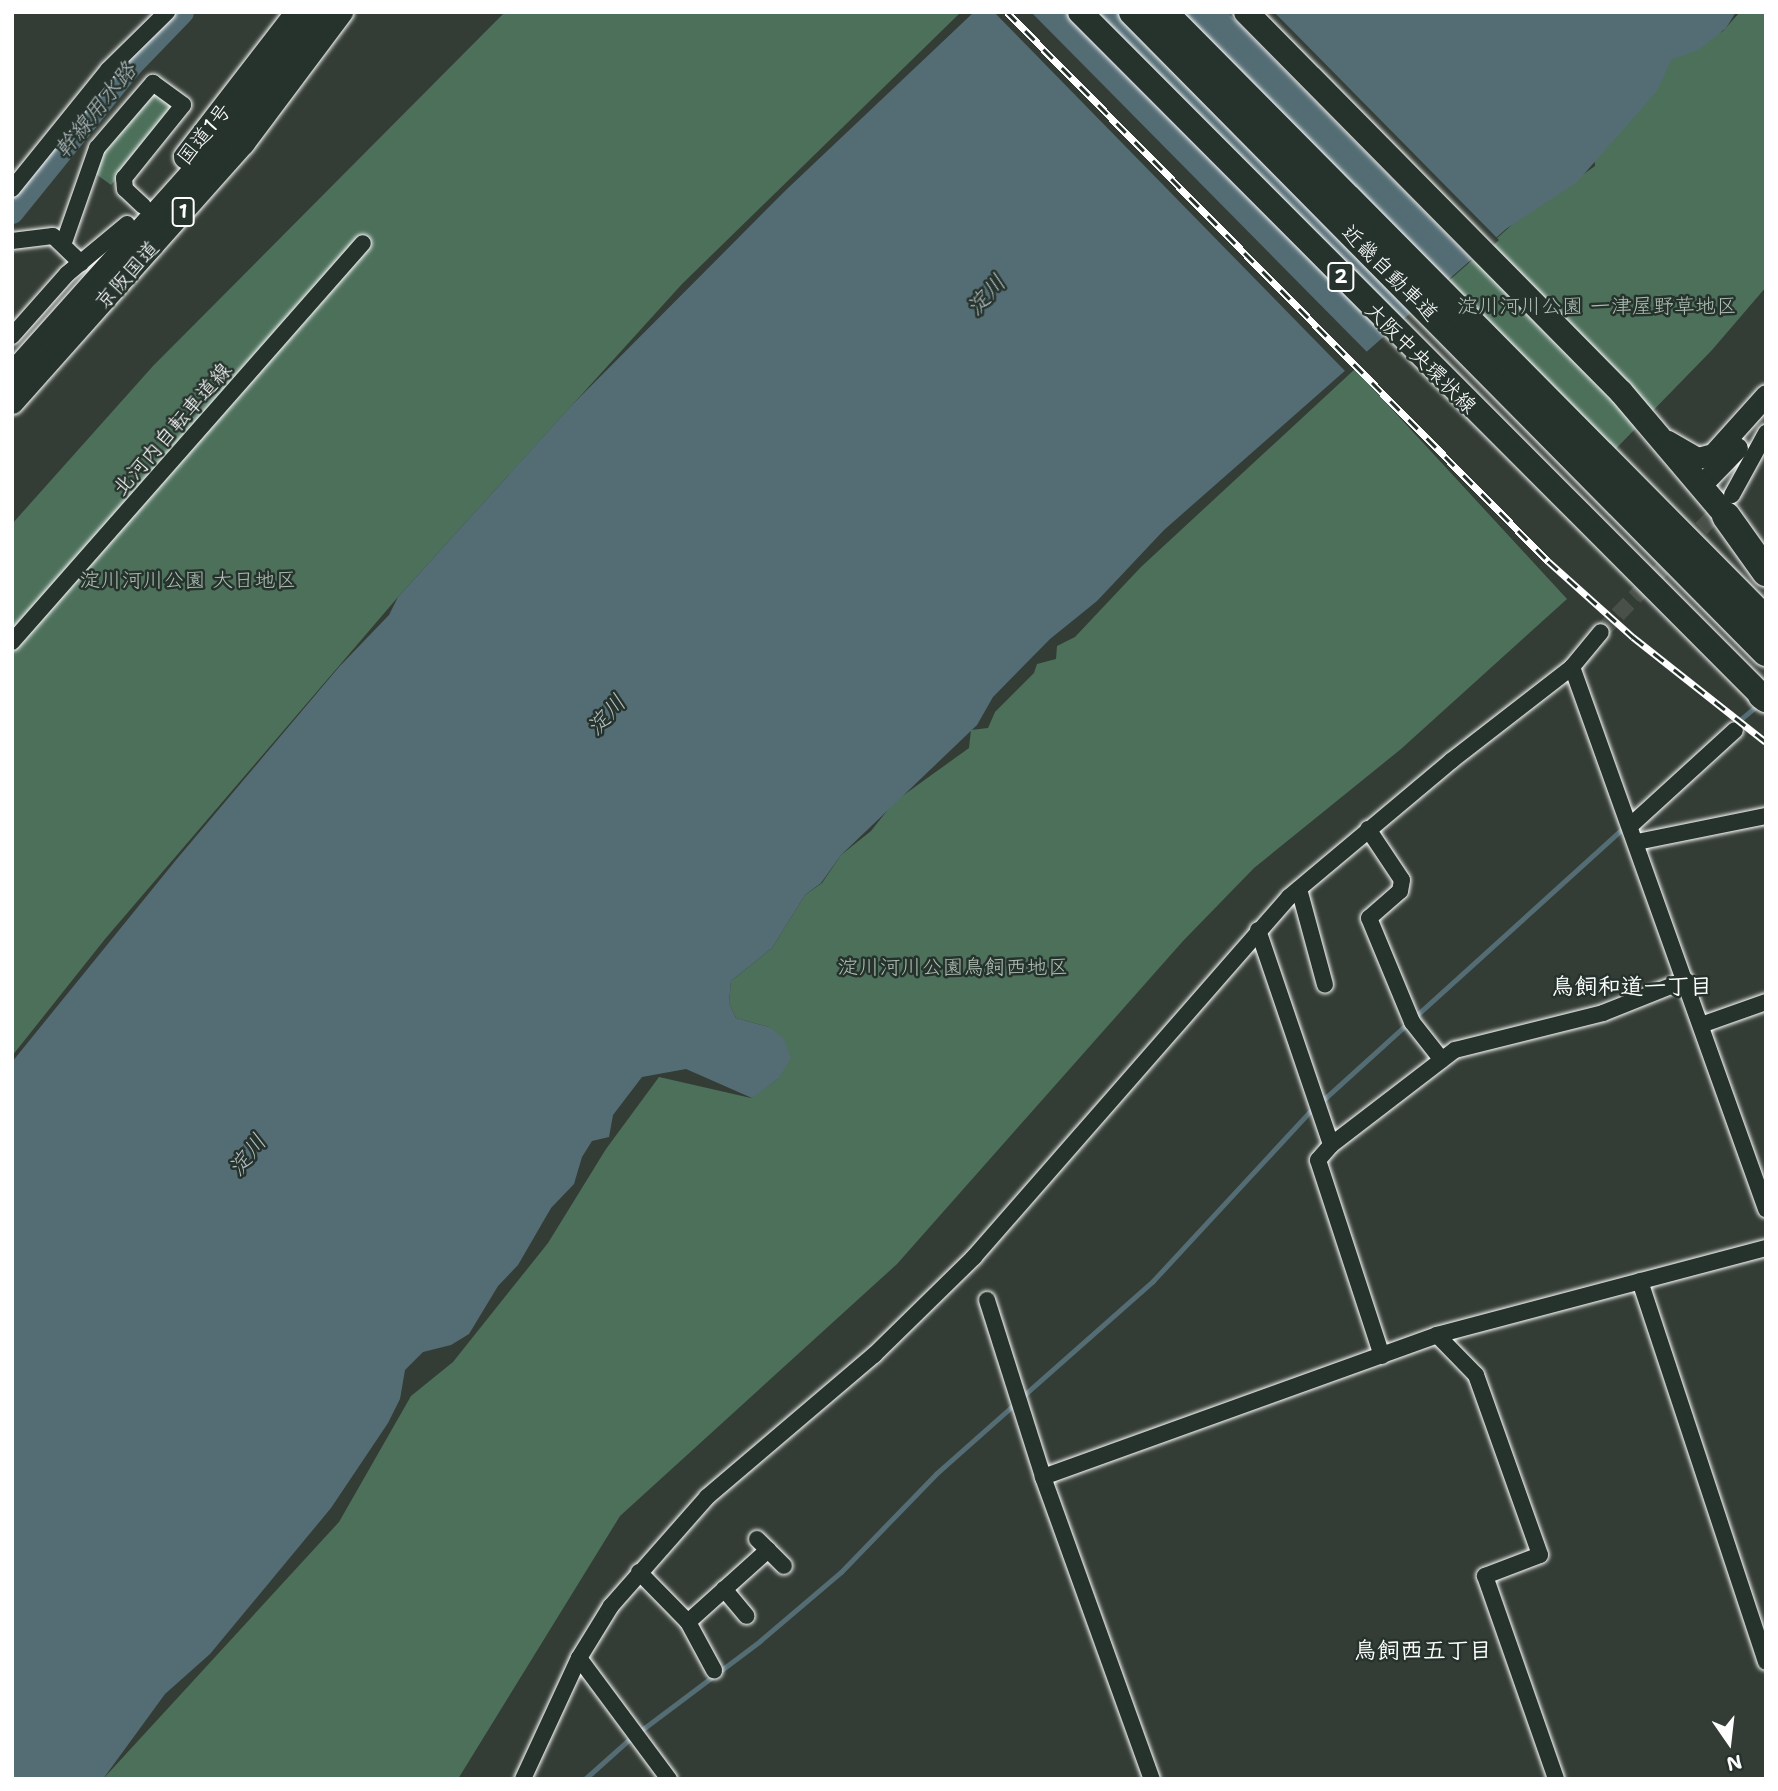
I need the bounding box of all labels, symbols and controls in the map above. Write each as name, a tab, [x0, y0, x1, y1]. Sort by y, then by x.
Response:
water label: 幹線用水路	[48, 57, 142, 163]
street label: 国道1号	[172, 98, 236, 170]
road number: 1	[171, 196, 195, 228]
street label: 近畿自動車道	[1337, 220, 1443, 326]
street label: 京阪国道	[90, 235, 164, 315]
road number: 2	[1327, 262, 1355, 292]
water label: 淀川	[960, 269, 1012, 321]
park label: 淀川河川公園 一津屋野草地区	[1457, 293, 1737, 319]
street label: 大阪中央環状線	[1360, 297, 1482, 419]
street label: 北河内自転車道線	[107, 357, 237, 501]
park label: 淀川河川公園 大日地区	[79, 567, 297, 593]
water label: 淀川	[580, 689, 632, 741]
park label: 淀川河川公園鳥飼西地区	[838, 954, 1068, 980]
district label: 鳥飼和道一丁目	[1552, 972, 1712, 1000]
water label: 淀川	[222, 1128, 272, 1182]
district label: 鳥飼西五丁目	[1354, 1636, 1492, 1664]
north arrow	[1694, 1707, 1764, 1777]
text: N	[1724, 1749, 1745, 1777]

